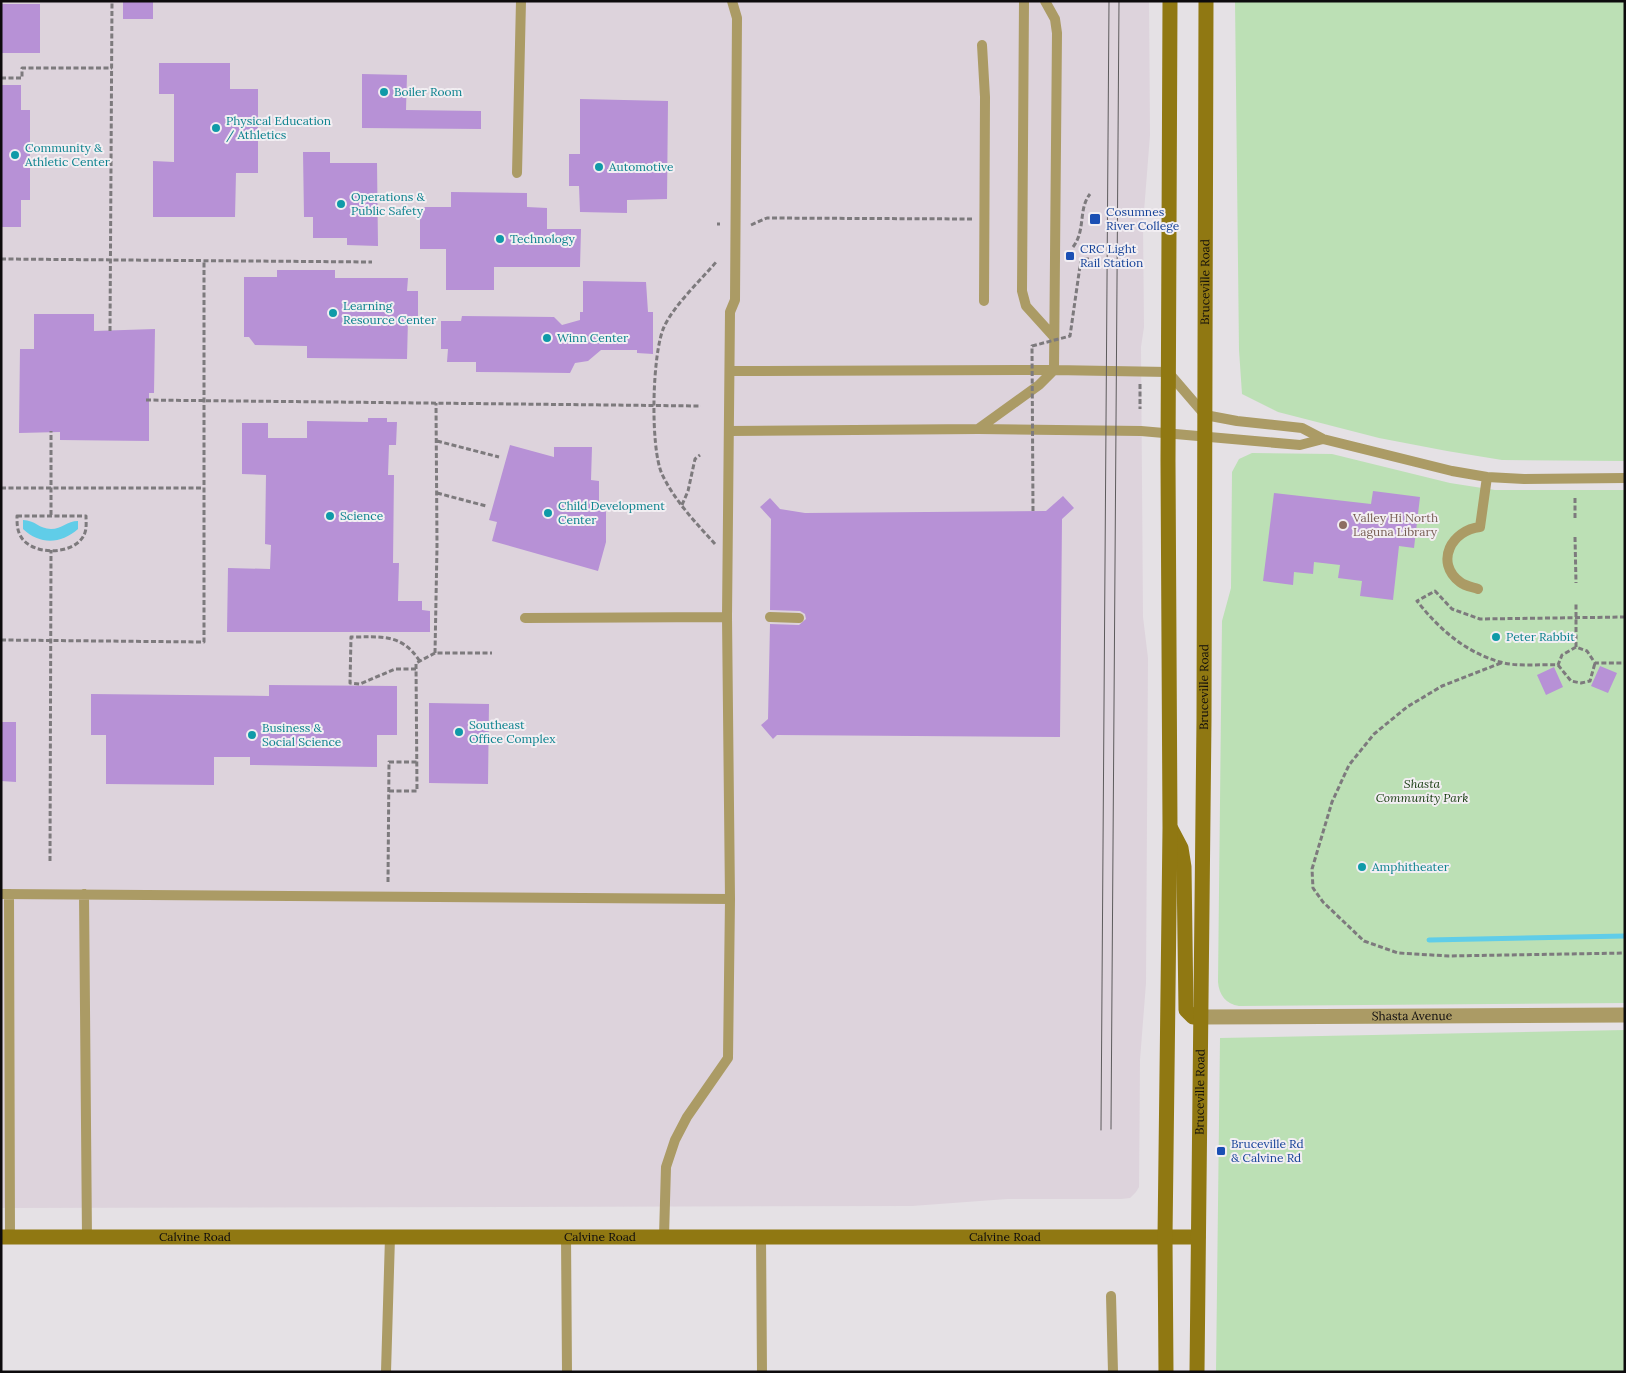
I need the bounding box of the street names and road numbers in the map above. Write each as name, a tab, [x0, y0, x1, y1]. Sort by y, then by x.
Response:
street label: Bruceville Road	[1197, 239, 1212, 325]
street label: Bruceville Road	[1196, 644, 1211, 730]
street label: Shasta Avenue	[1372, 1008, 1453, 1023]
street label: Bruceville Road	[1192, 1049, 1207, 1135]
street label: Calvine Road	[159, 1229, 231, 1244]
street label: Calvine Road	[564, 1229, 636, 1244]
street label: Calvine Road	[969, 1229, 1041, 1244]

